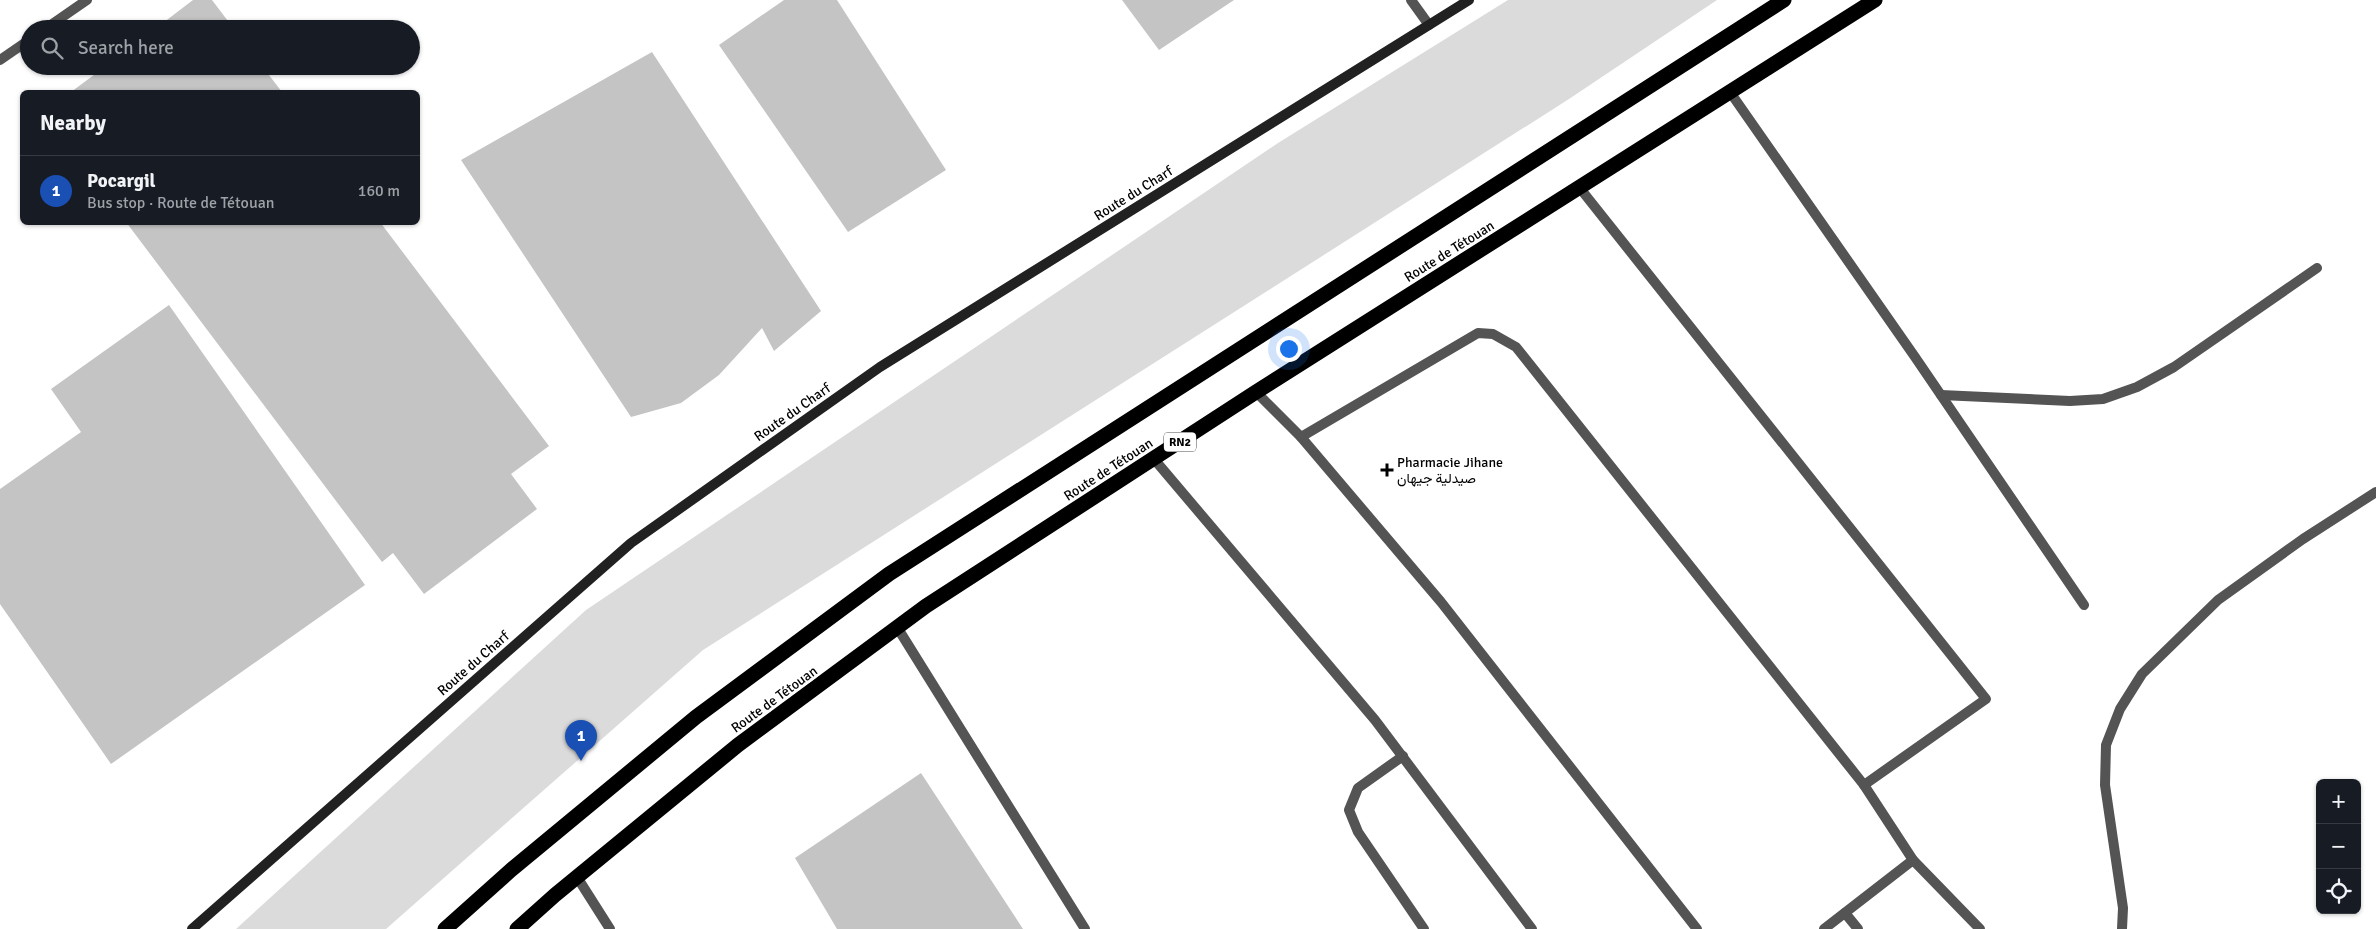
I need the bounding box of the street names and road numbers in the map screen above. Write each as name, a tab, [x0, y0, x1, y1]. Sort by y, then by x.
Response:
street label: Route du Charf	[1091, 162, 1177, 224]
street label: Route de Tétouan	[1401, 217, 1497, 286]
street label: Route du Charf	[751, 379, 835, 445]
road number: RN2	[1164, 432, 1196, 452]
street label: Route de Tétouan	[1061, 434, 1156, 505]
street label: Route du Charf	[434, 627, 514, 699]
street label: Route de Tétouan	[728, 662, 821, 736]

